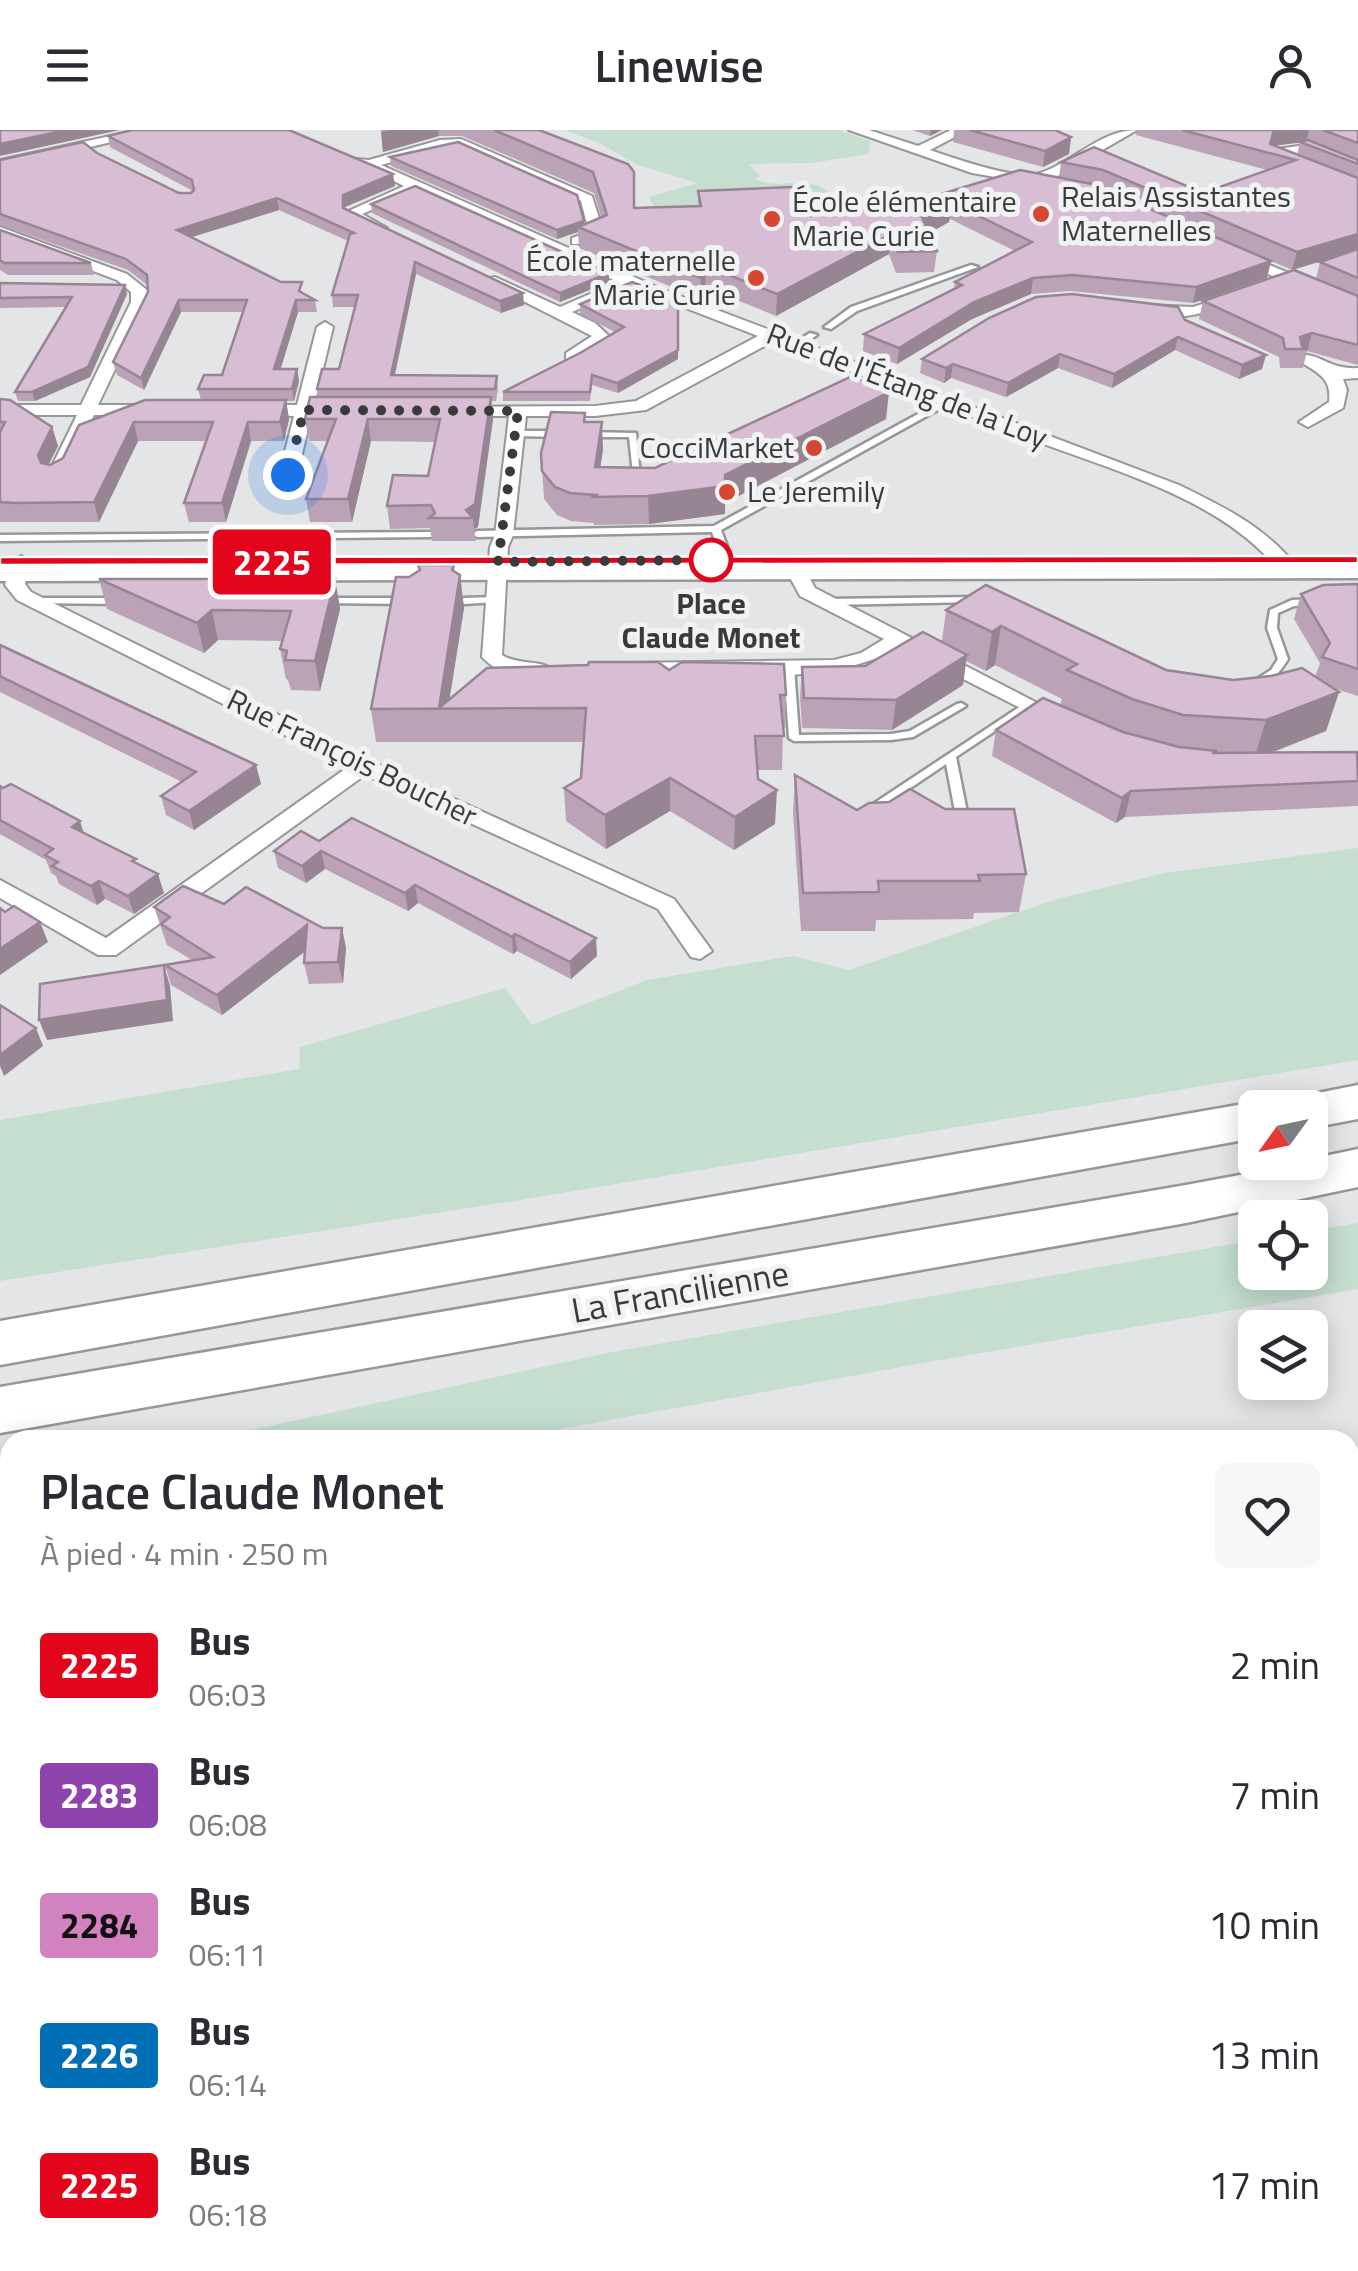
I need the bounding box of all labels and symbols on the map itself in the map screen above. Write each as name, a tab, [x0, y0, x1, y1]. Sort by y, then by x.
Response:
place label: Relais Assistantes Maternelles	[1061, 173, 1291, 253]
place label: École élémentaire Marie Curie	[792, 178, 1017, 258]
marker: Relais Assistantes Maternelles	[1030, 203, 1052, 225]
marker: École élémentaire Marie Curie	[761, 208, 783, 230]
place label: École maternelle Marie Curie	[526, 237, 736, 317]
marker: École maternelle Marie Curie	[745, 267, 767, 289]
street label: Rue de l'Étang de la Loy	[760, 310, 1054, 460]
place label: CocciMarket	[639, 424, 794, 470]
marker: CocciMarket	[803, 437, 825, 459]
your location	[263, 450, 313, 500]
place label: Le Jeremily	[747, 468, 885, 514]
marker: Le Jeremily	[716, 481, 738, 503]
line badge: 2225	[202, 530, 342, 594]
marker: Place Claude Monet	[690, 539, 732, 581]
place label: Place Claude Monet	[621, 580, 801, 660]
street label: Rue François Boucher	[219, 676, 485, 838]
north arrow	[1238, 1090, 1328, 1180]
street label: La Francilienne	[567, 1245, 793, 1337]

